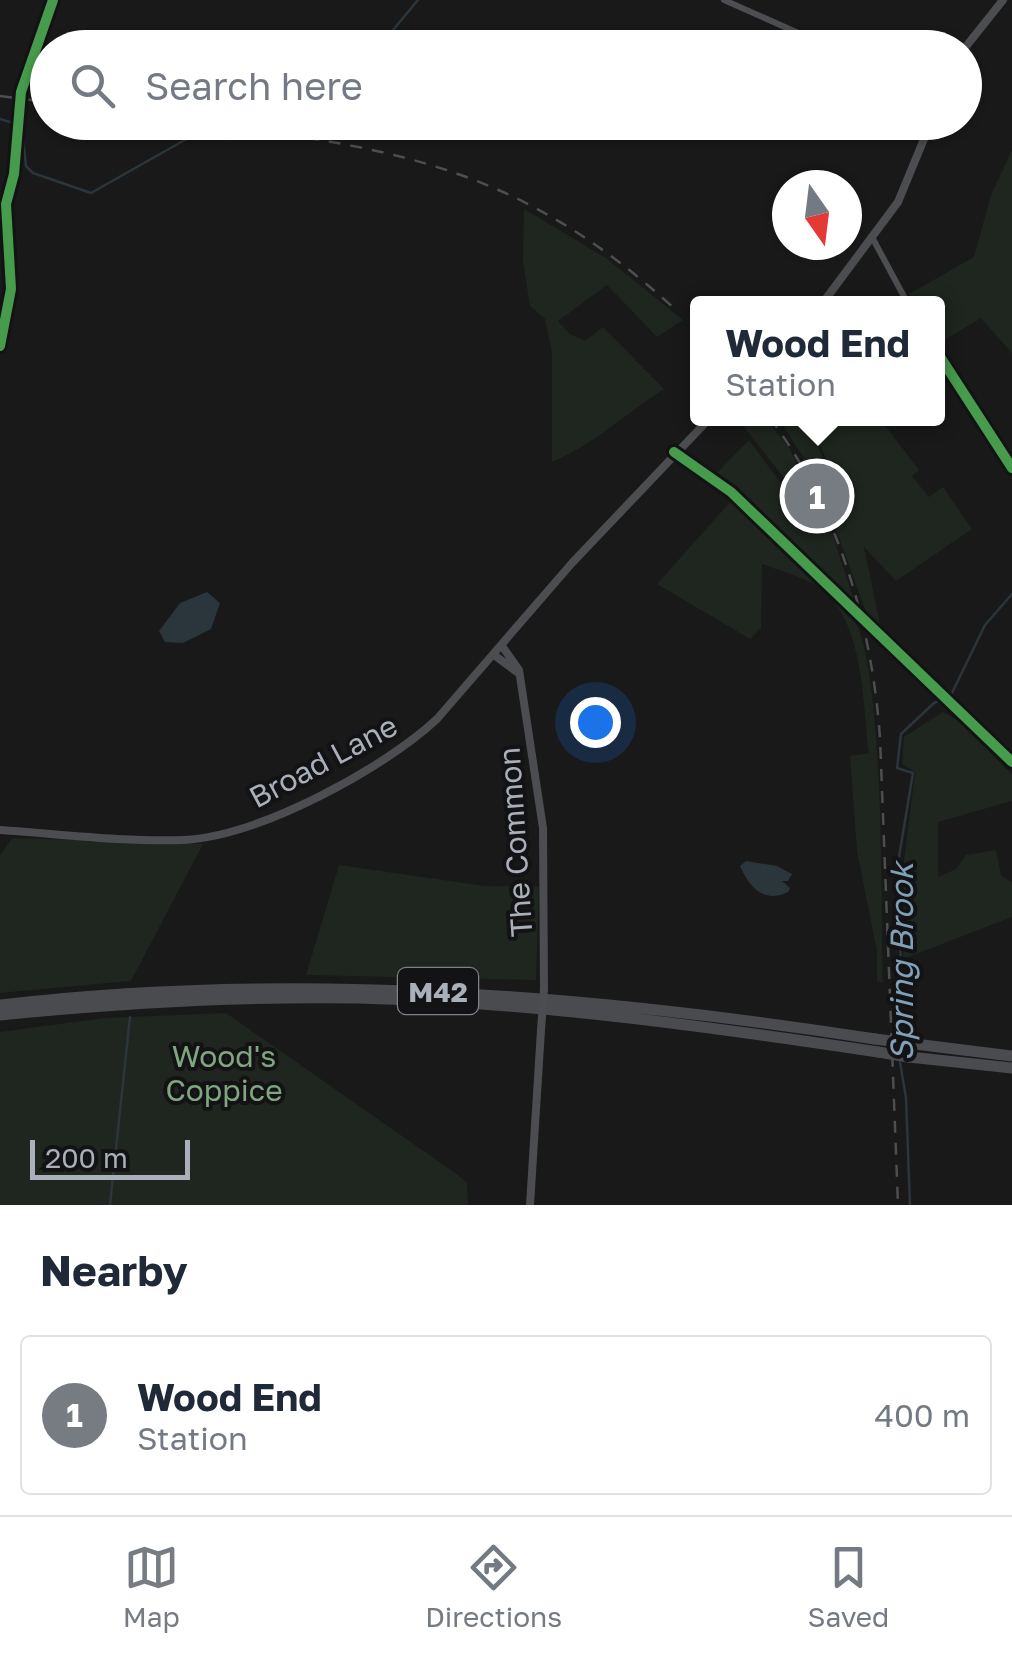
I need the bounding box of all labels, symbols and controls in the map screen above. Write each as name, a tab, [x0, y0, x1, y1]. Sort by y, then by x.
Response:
search box	[30, 30, 982, 140]
icon: search	[65, 58, 120, 113]
text: Search here	[145, 63, 363, 108]
north arrow	[772, 170, 862, 260]
popup	[690, 296, 945, 426]
text: Wood End	[725, 320, 910, 365]
text: Station	[725, 365, 836, 403]
pin: 1	[784, 458, 850, 534]
your location	[570, 697, 621, 748]
street label: Broad Lane	[243, 707, 403, 815]
street label: The Common	[490, 746, 540, 938]
water label: Spring Brook	[882, 860, 920, 1061]
road number: M42	[398, 968, 478, 1014]
park label: Wood's Coppice	[165, 1038, 283, 1108]
scale bar	[30, 1135, 190, 1180]
text: 200 m	[45, 1141, 128, 1174]
text: Nearby	[40, 1245, 188, 1295]
text: Wood End	[137, 1374, 322, 1419]
text: 1	[66, 1396, 83, 1434]
text: 400 m	[874, 1396, 970, 1434]
text: Station	[137, 1419, 248, 1457]
tab: Map	[123, 1540, 180, 1633]
tab: Directions	[425, 1540, 562, 1633]
tab: Saved	[807, 1540, 889, 1633]

